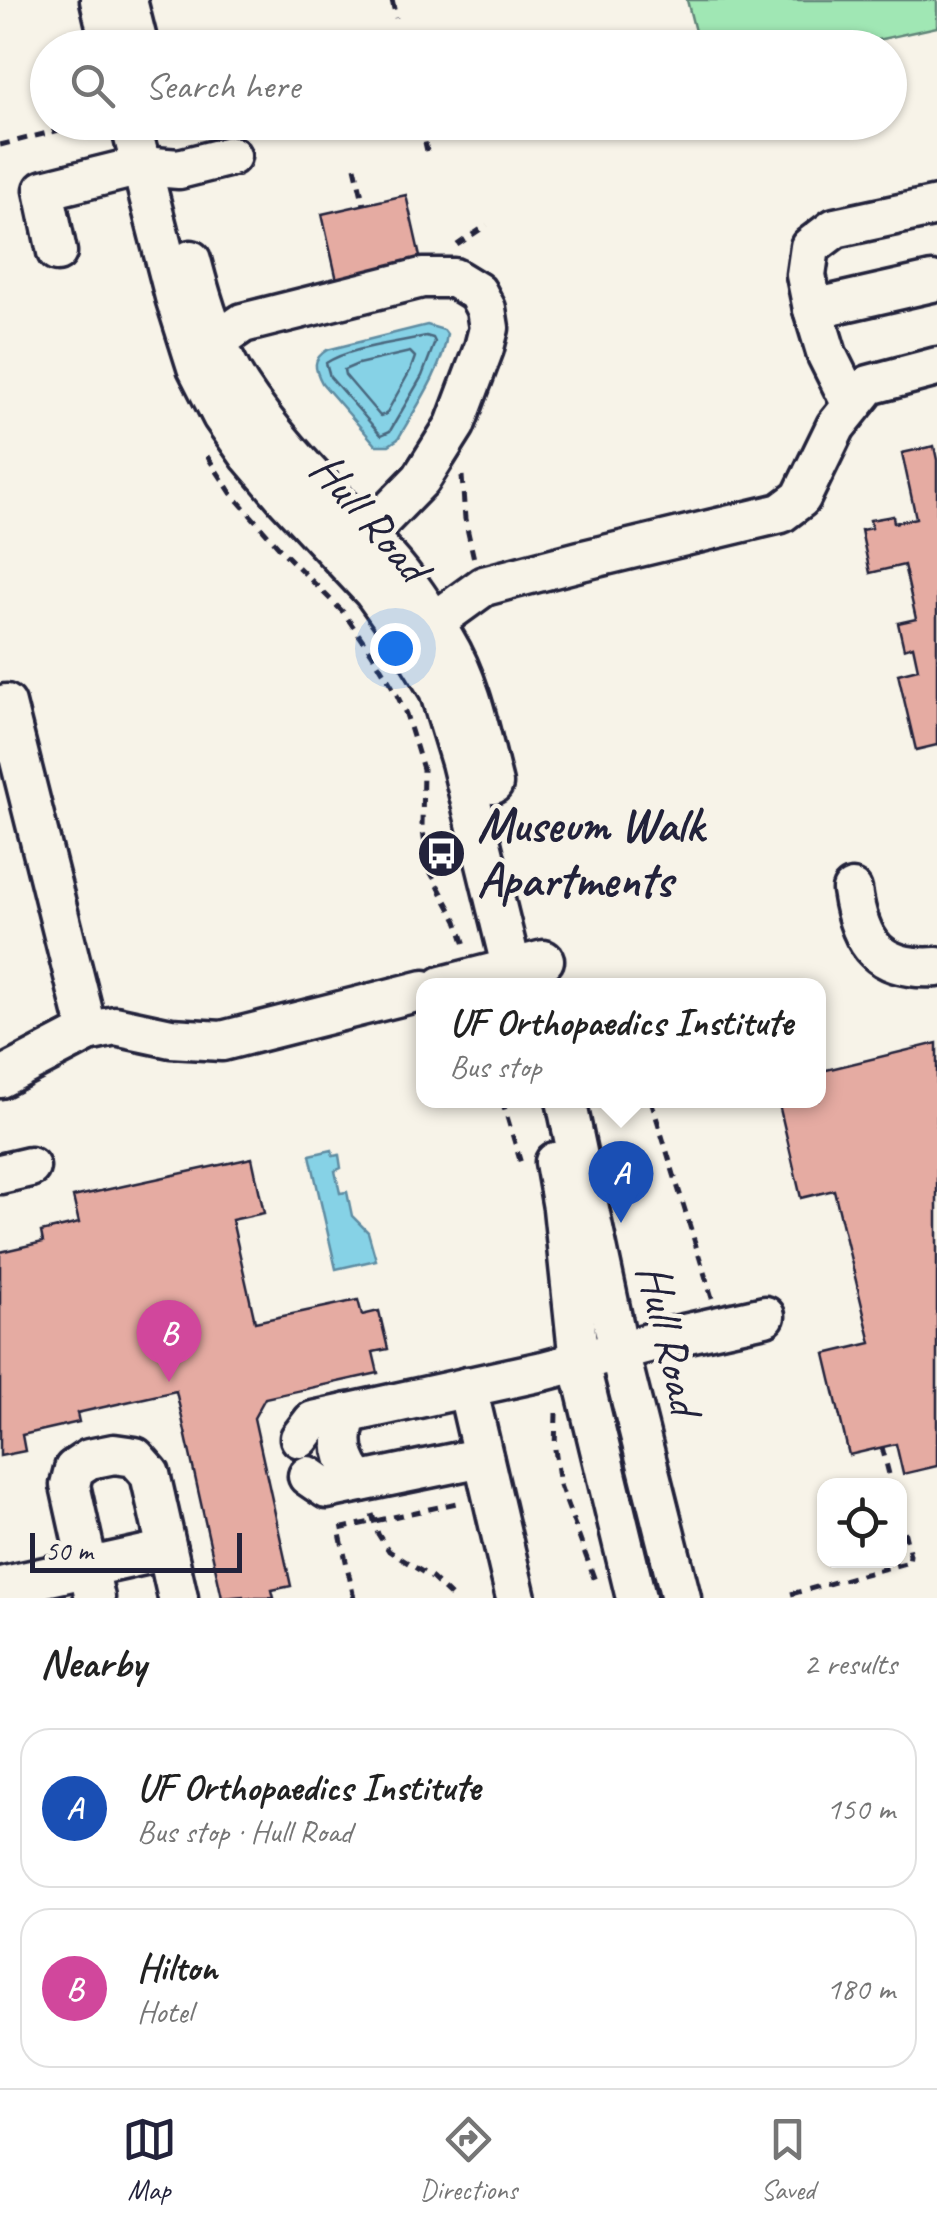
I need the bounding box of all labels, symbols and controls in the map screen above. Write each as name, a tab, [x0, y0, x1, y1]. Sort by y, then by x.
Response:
search box	[30, 30, 907, 140]
icon: search	[65, 58, 120, 113]
text: Search here	[145, 62, 300, 109]
street label: Hull Road	[297, 440, 447, 599]
your location	[370, 623, 421, 674]
place label: Museum Walk Apartments	[477, 795, 707, 910]
bus stop icon: Museum Walk Apartments	[416, 827, 468, 879]
popup	[416, 978, 826, 1108]
text: UF Orthopaedics Institute	[449, 999, 793, 1046]
text: Bus stop	[449, 1046, 541, 1087]
pin: A	[588, 1140, 654, 1223]
street label: Hull Road	[624, 1258, 718, 1426]
pin: B	[136, 1300, 202, 1382]
map controls	[817, 1478, 907, 1568]
button: locate	[817, 1478, 907, 1568]
scale bar	[30, 1528, 242, 1572]
text: 50 m	[45, 1533, 93, 1568]
text: Nearby	[40, 1637, 146, 1690]
text: 2 results	[803, 1643, 897, 1684]
text: UF Orthopaedics Institute	[137, 1764, 480, 1811]
text: A	[66, 1788, 83, 1829]
text: 150 m	[826, 1788, 895, 1829]
text: Bus stop · Hull Road	[137, 1811, 352, 1852]
text: Hilton	[137, 1944, 217, 1991]
text: B	[66, 1968, 83, 2009]
text: 180 m	[826, 1968, 895, 2009]
text: Hotel	[137, 1991, 193, 2032]
tab: Map	[122, 2112, 177, 2207]
tab: Directions	[420, 2112, 517, 2207]
tab: Saved	[760, 2112, 815, 2207]

